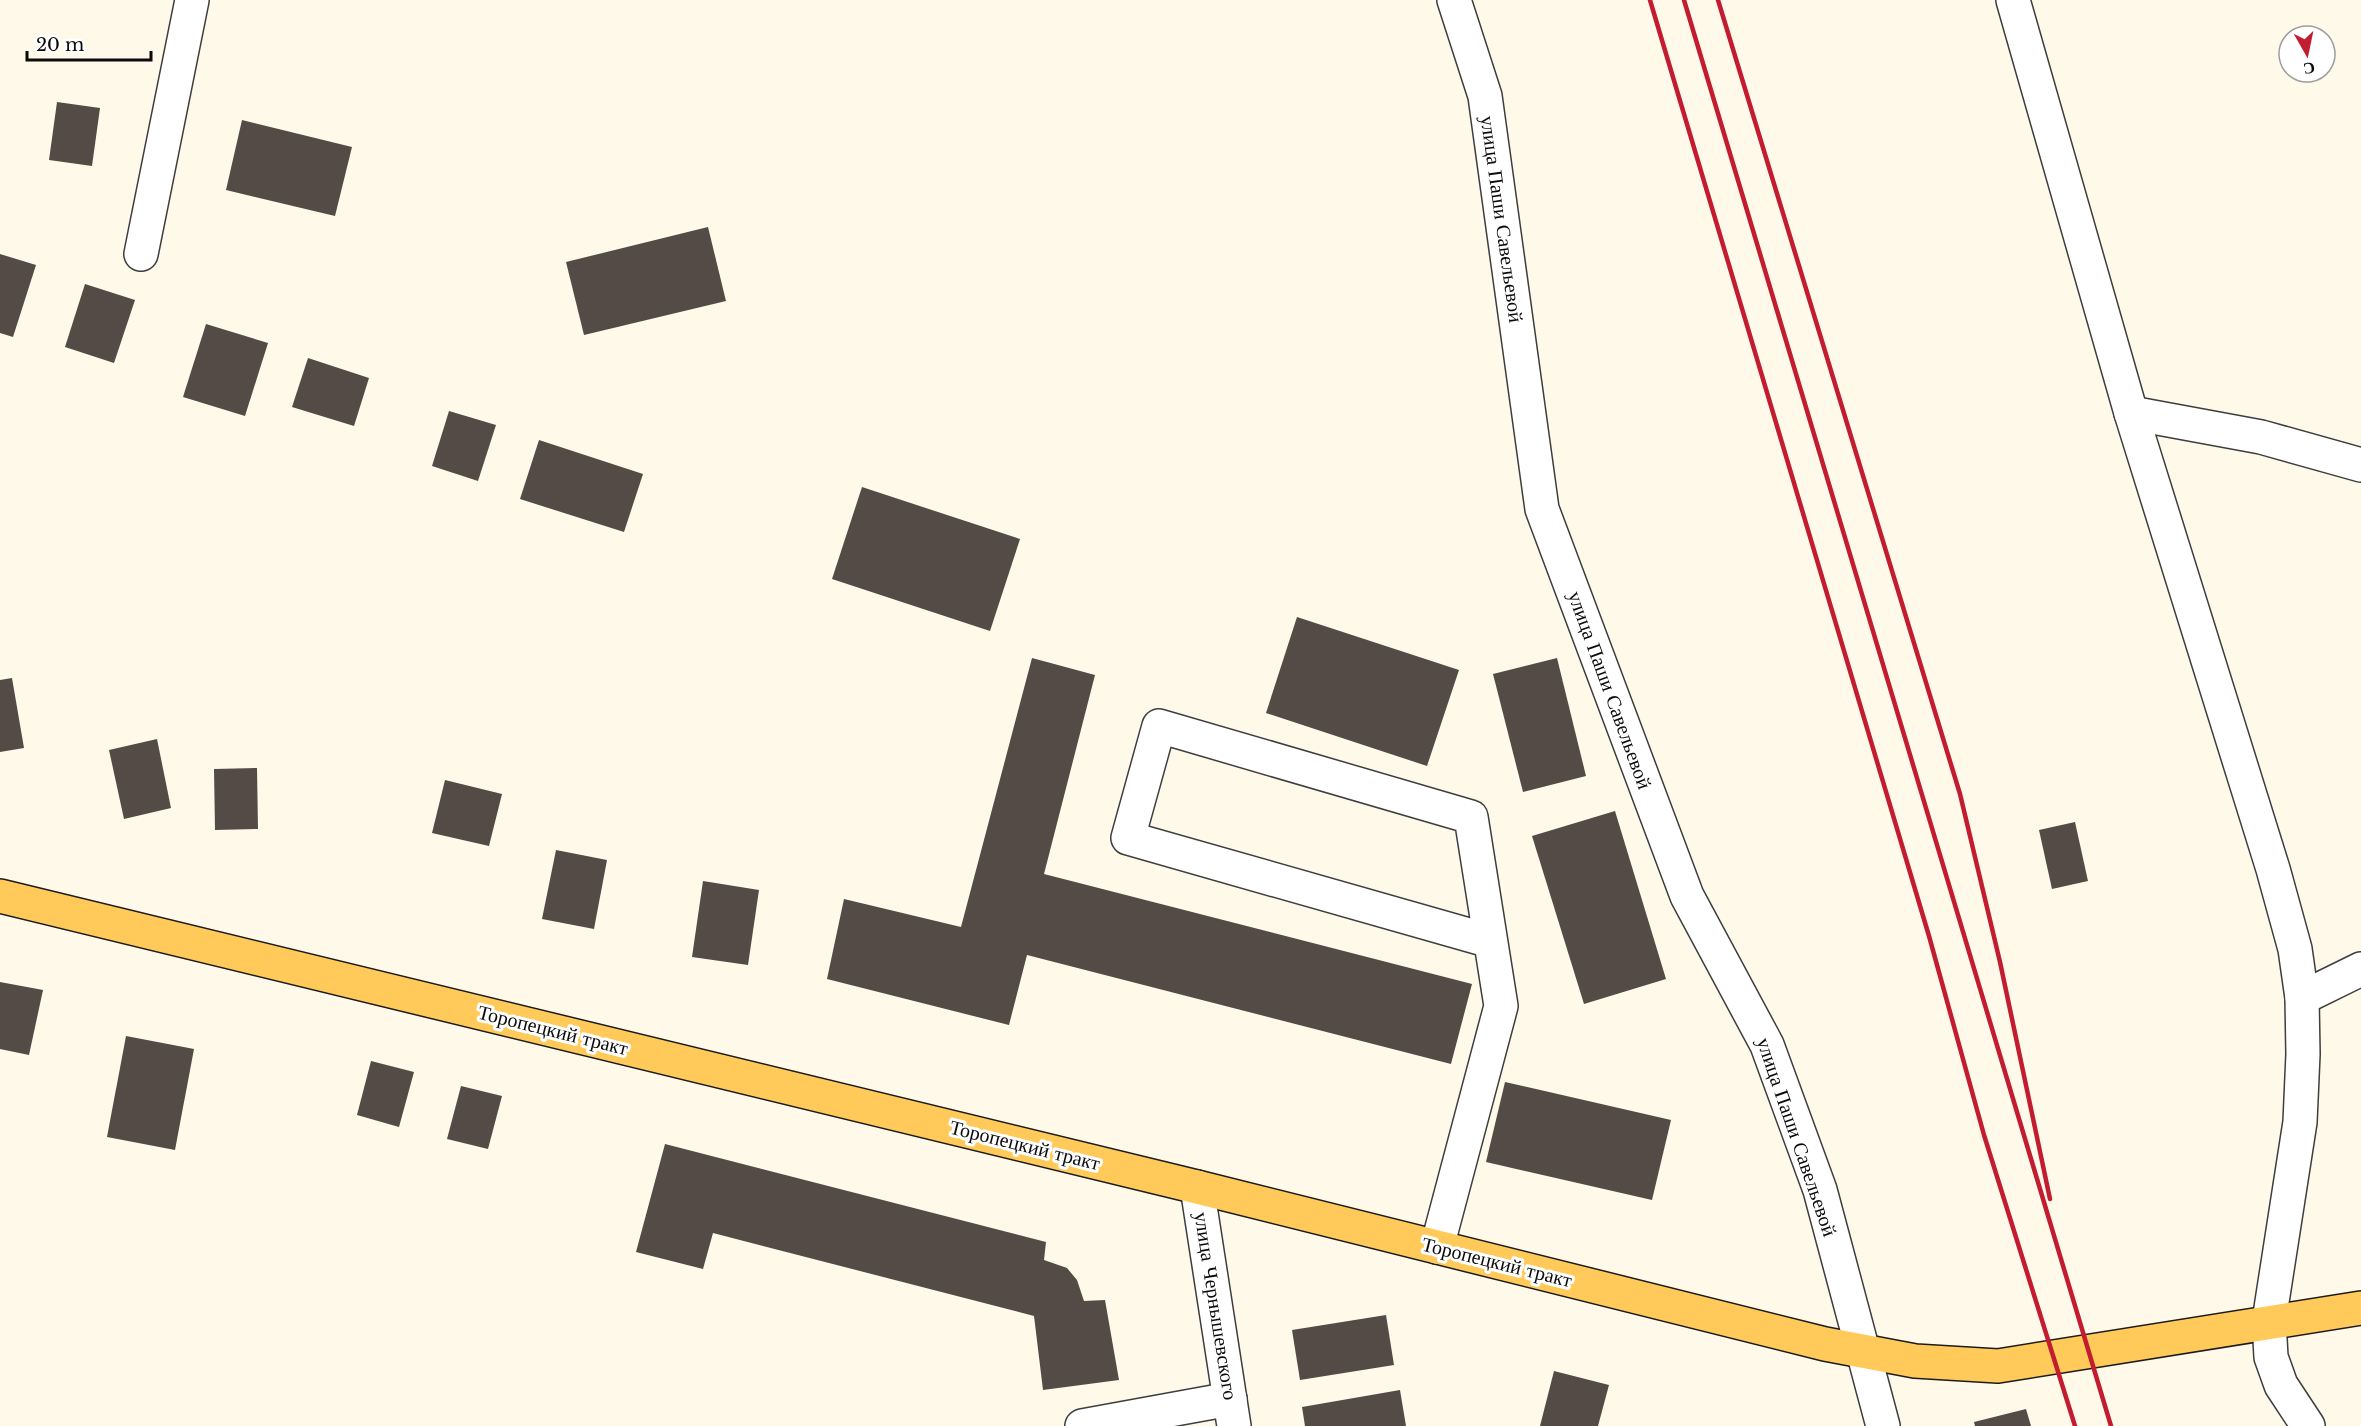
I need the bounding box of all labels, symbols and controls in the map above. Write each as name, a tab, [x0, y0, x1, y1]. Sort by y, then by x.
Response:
scale bar	[27, 24, 152, 62]
north arrow	[2277, 24, 2337, 84]
text: 20 m	[36, 34, 84, 56]
text: С	[2302, 58, 2317, 80]
street label: улица Паши Савельевой	[1476, 114, 1528, 324]
street label: улица Паши Савельевой	[1563, 588, 1657, 792]
street label: Торопецкий тракт	[475, 1000, 631, 1060]
street label: улица Паши Савельевой	[1752, 1034, 1842, 1240]
street label: Торопецкий тракт	[947, 1115, 1103, 1175]
street label: улица Чернышевского	[1189, 1210, 1243, 1402]
street label: Торопецкий тракт	[1419, 1232, 1575, 1292]

